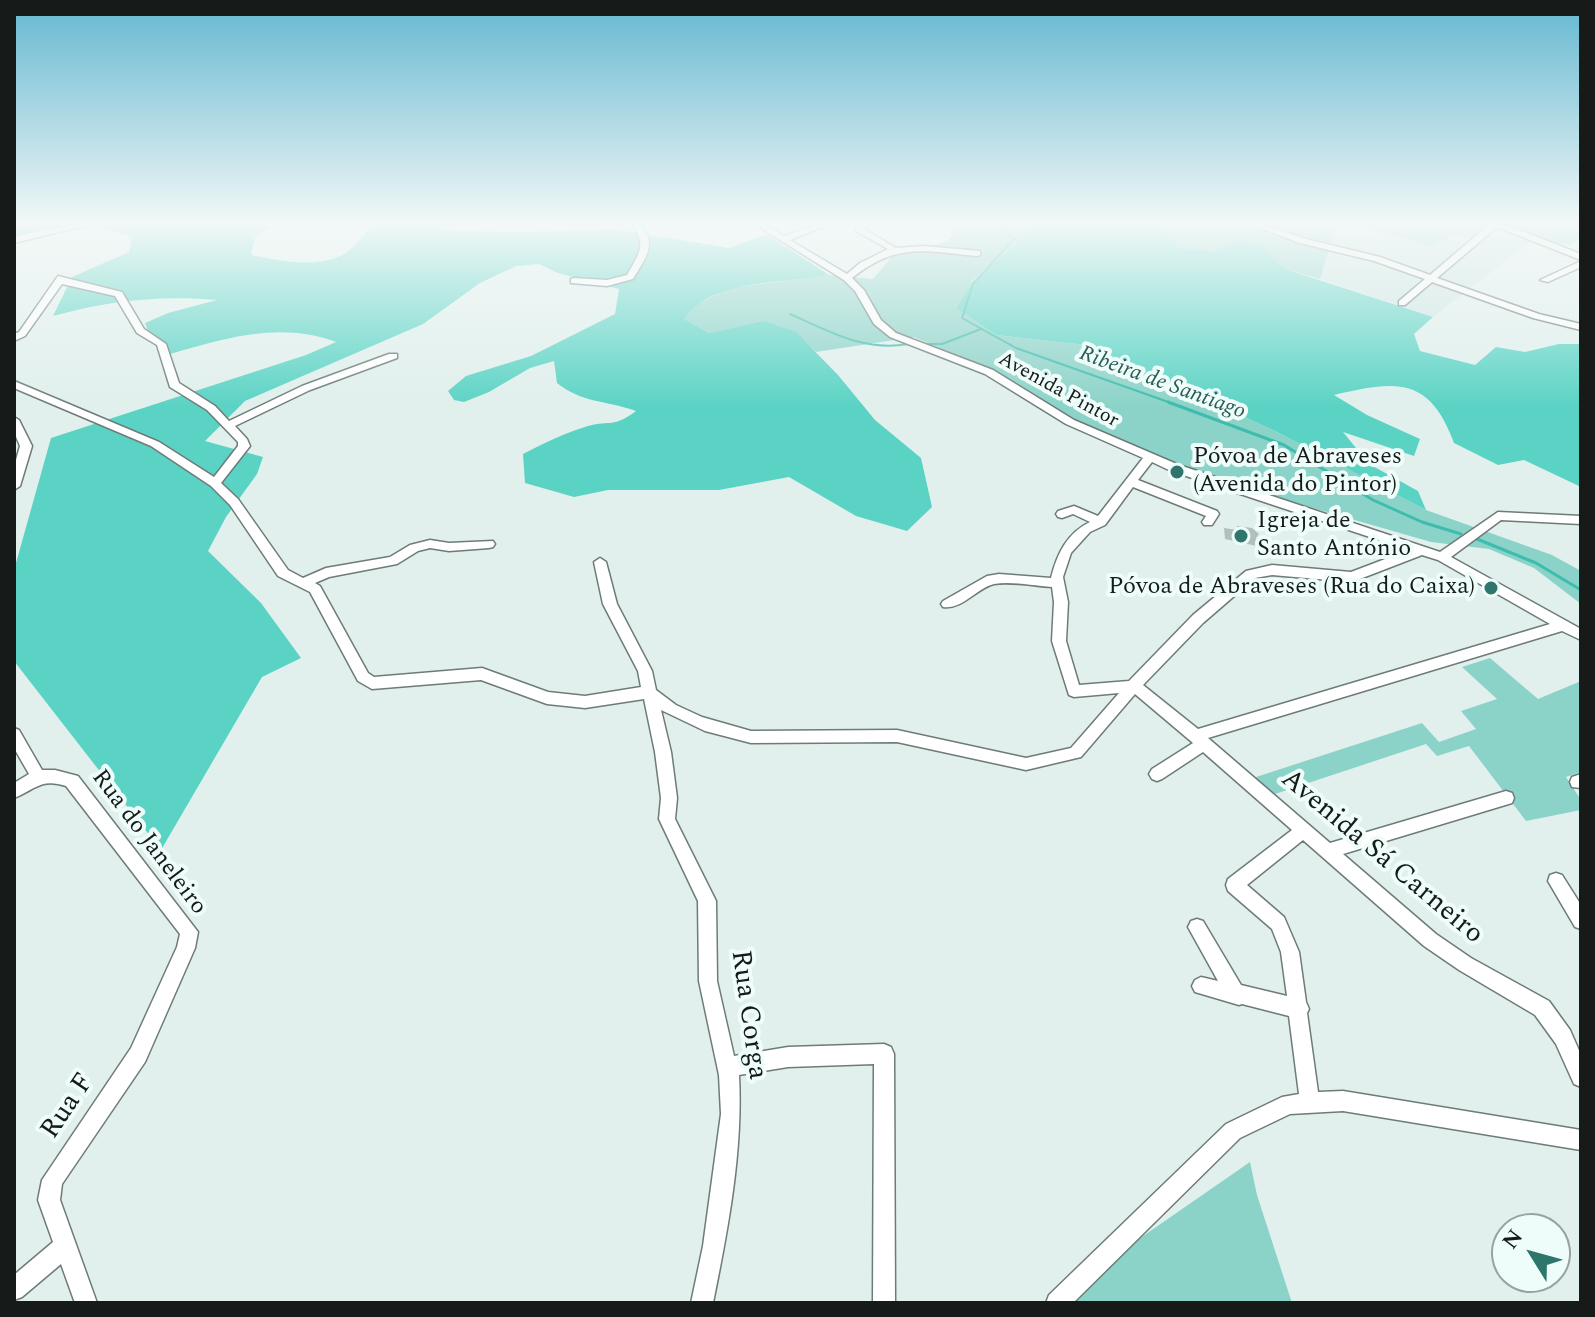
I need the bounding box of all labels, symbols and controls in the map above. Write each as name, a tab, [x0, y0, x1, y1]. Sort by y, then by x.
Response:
water label: Ribeira de Santiago	[1075, 342, 1249, 426]
street label: Avenida Pintor	[994, 348, 1122, 434]
place label: Póvoa de Abraveses (Avenida do Pintor)	[1193, 444, 1402, 500]
marker: Póvoa de Abraveses (Avenida do Pintor)	[1168, 463, 1186, 481]
place label: Igreja de Santo António	[1257, 508, 1411, 564]
marker: Igreja de Santo António	[1232, 527, 1250, 545]
place label: Póvoa de Abraveses (Rua do Caixa)	[1108, 574, 1475, 602]
marker: Póvoa de Abraveses (Rua do Caixa)	[1482, 579, 1500, 597]
street label: Avenida Sá Carneiro	[1273, 763, 1489, 953]
street label: Rua do Janeleiro	[84, 765, 212, 921]
street label: Rua Corga	[721, 948, 773, 1082]
street label: Rua F	[35, 1068, 103, 1146]
north arrow	[1491, 1213, 1571, 1293]
text: N	[1494, 1222, 1532, 1257]

